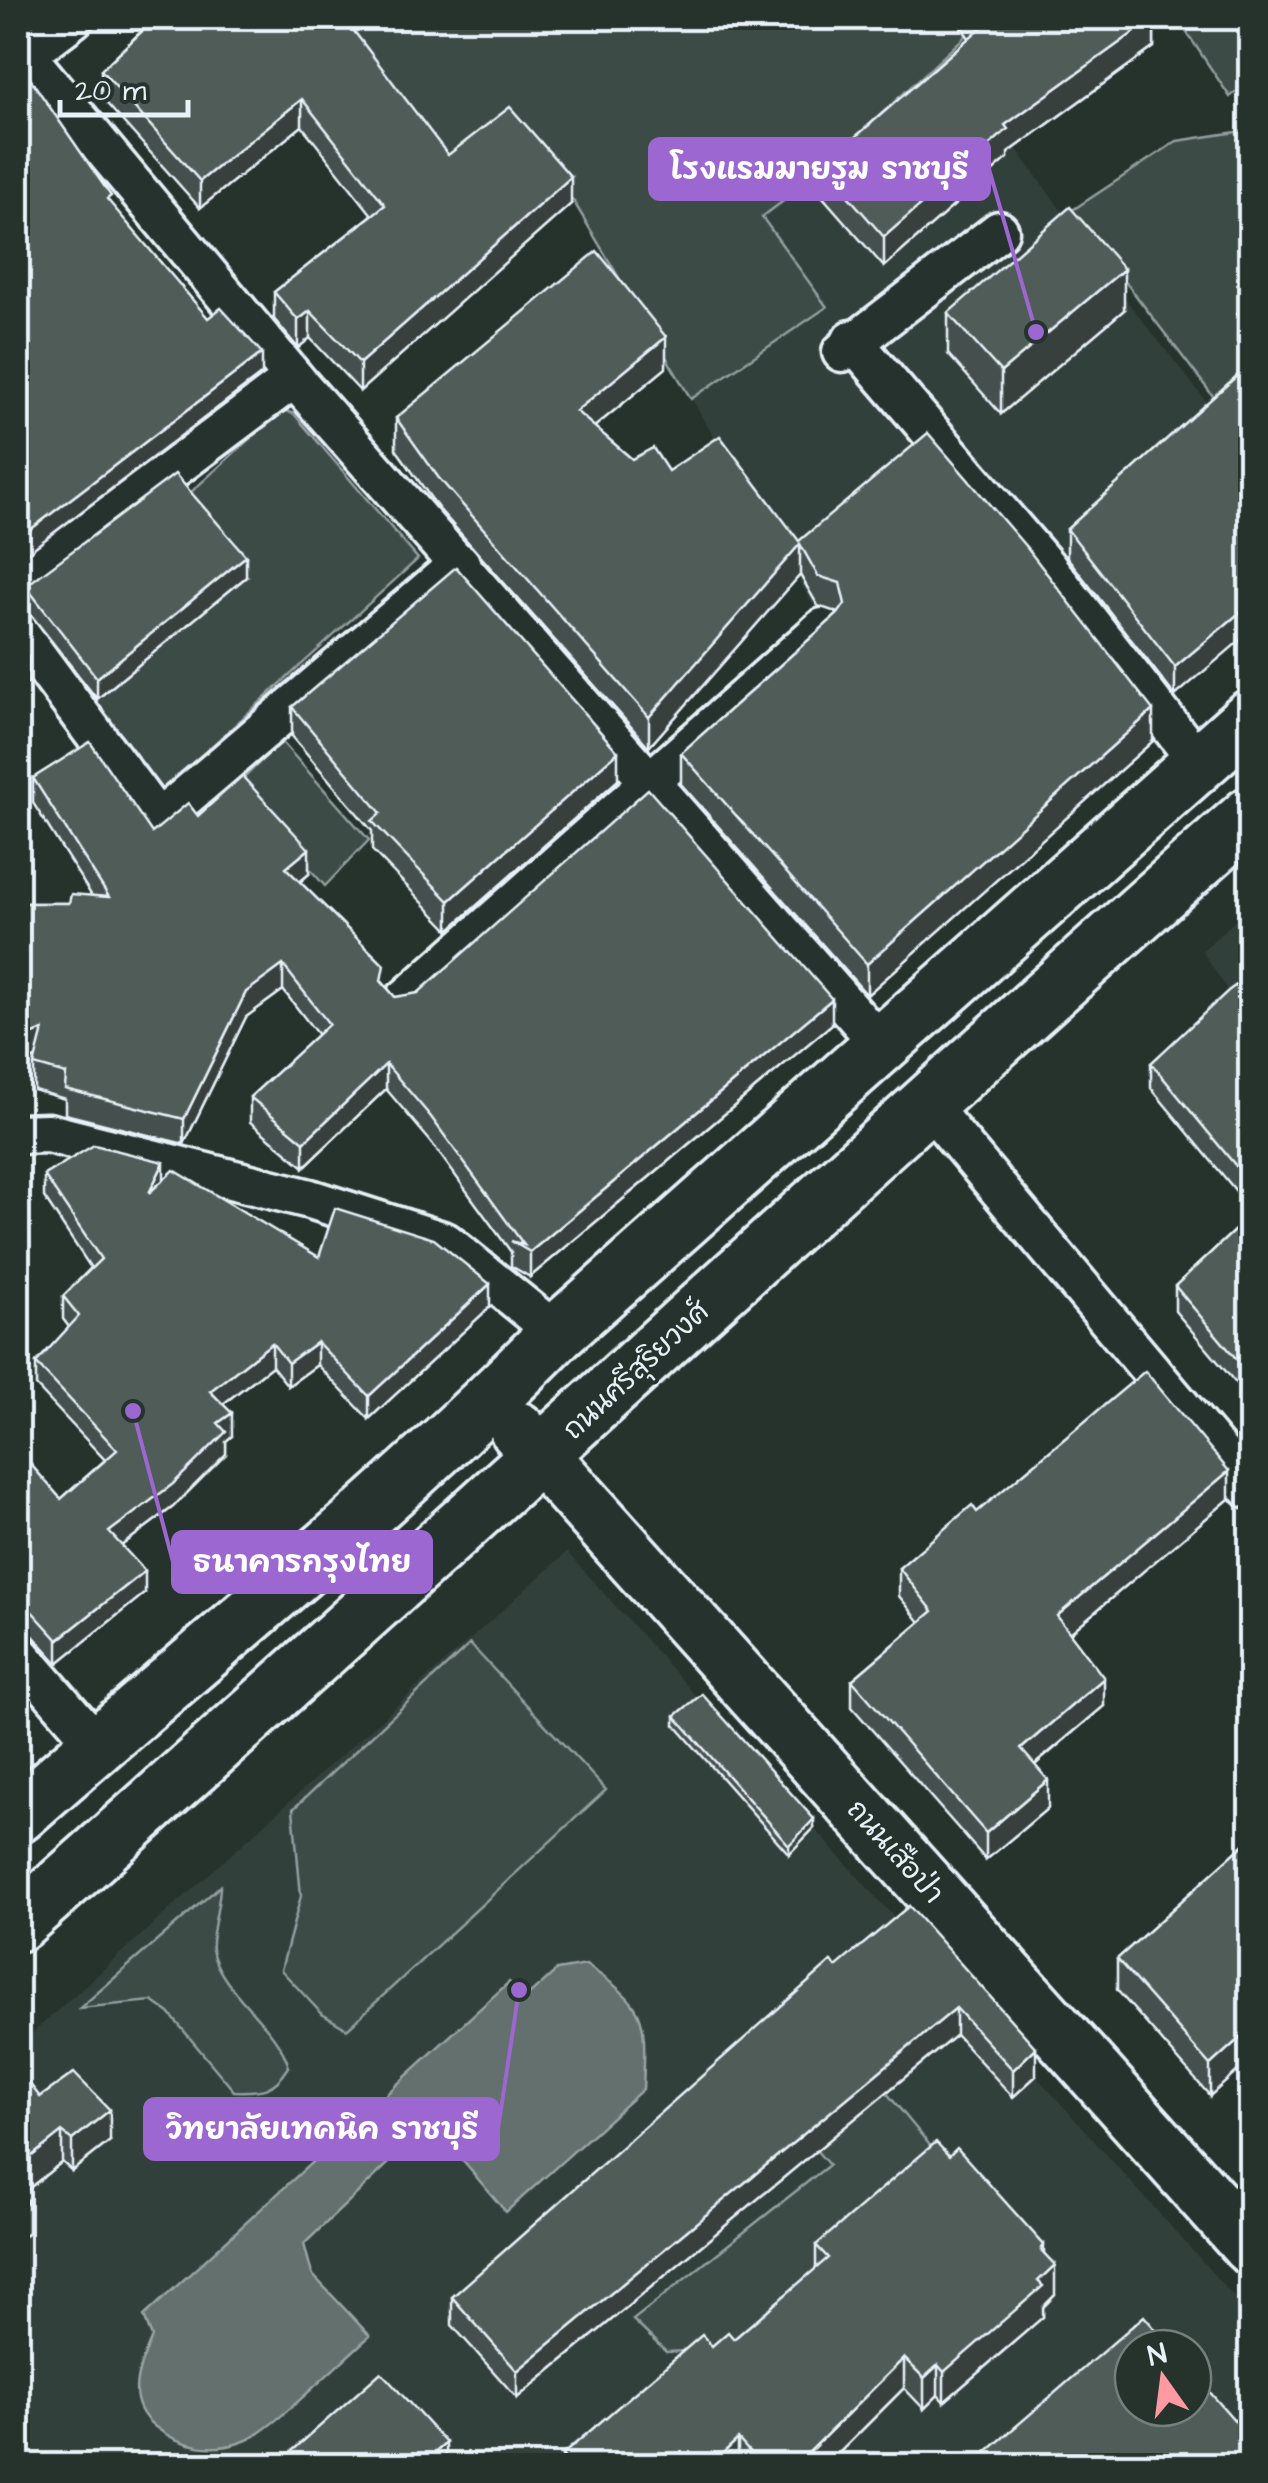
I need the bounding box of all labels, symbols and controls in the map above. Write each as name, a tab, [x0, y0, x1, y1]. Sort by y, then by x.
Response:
scale bar	[60, 55, 188, 117]
text: 20 m	[75, 70, 147, 112]
callout: โรงแรมมายรูม ราชบุรี	[650, 139, 989, 199]
text: โรงแรมมายรูม ราชบุรี	[670, 149, 969, 191]
street label: ถนนศรีสุริยวงศ์	[554, 1291, 719, 1449]
callout: ธนาคารกรุงไทย	[173, 1532, 431, 1592]
text: ธนาคารกรุงไทย	[193, 1542, 411, 1584]
street label: ถนนเสือป่า	[838, 1791, 952, 1913]
callout: วิทยาลัยเทคนิค ราชบุรี	[145, 2099, 498, 2159]
text: วิทยาลัยเทคนิค ราชบุรี	[166, 2109, 479, 2151]
north arrow	[1113, 2328, 1213, 2428]
text: N	[1144, 2334, 1171, 2376]

